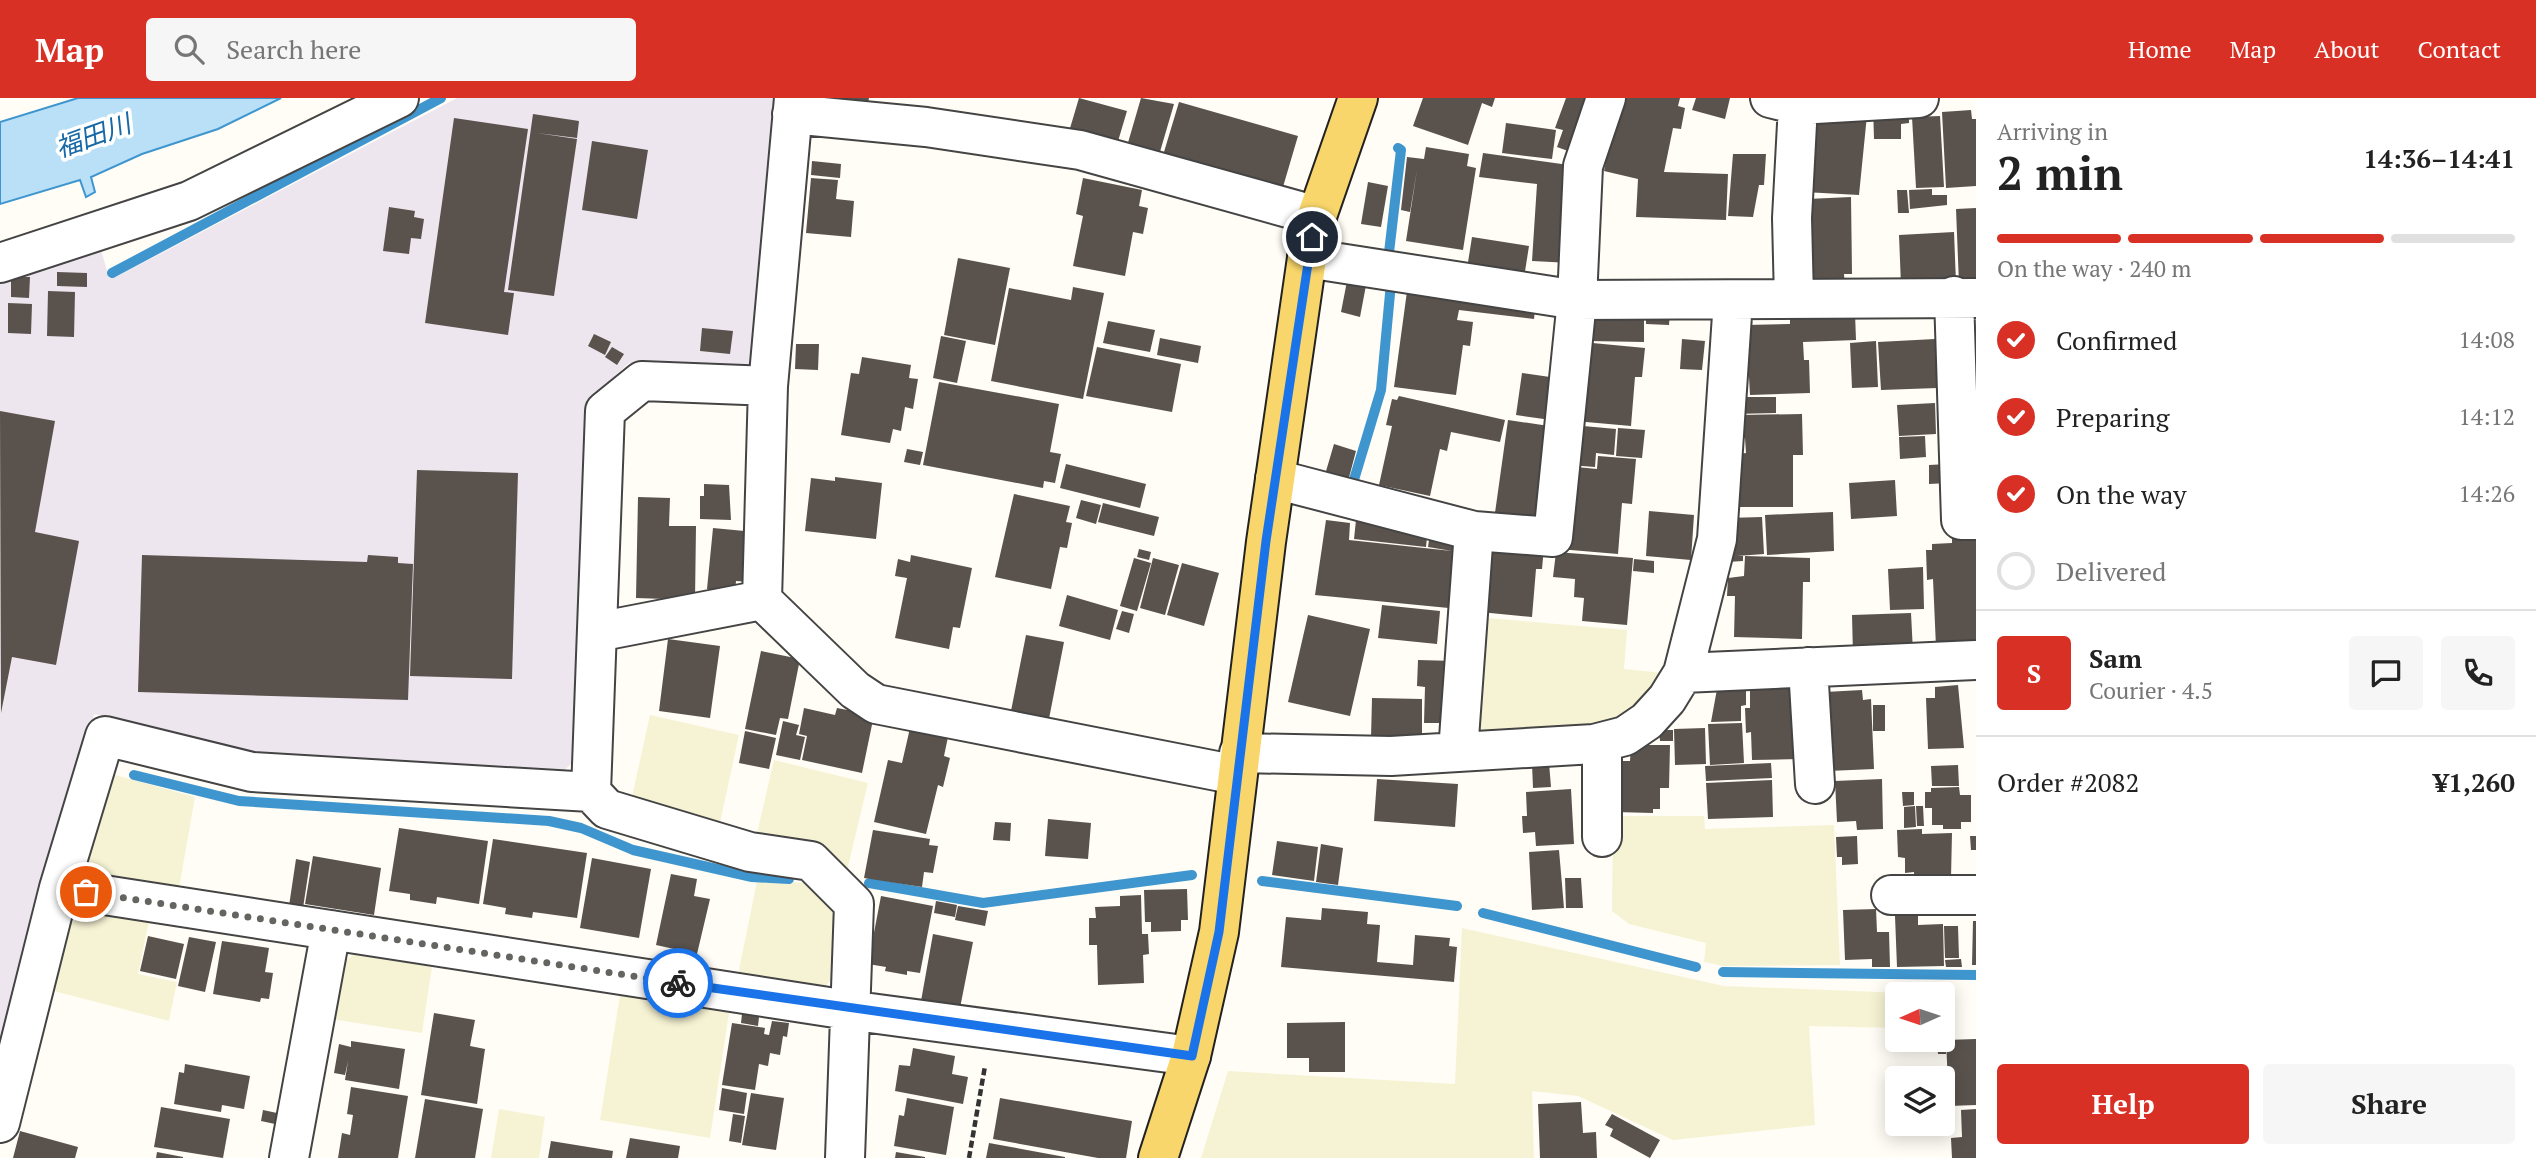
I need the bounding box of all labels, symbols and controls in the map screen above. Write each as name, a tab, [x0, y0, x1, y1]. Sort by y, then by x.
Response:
search box	[146, 18, 636, 81]
text: Map	[35, 28, 104, 71]
icon: search	[170, 30, 208, 68]
text: Search here	[226, 32, 361, 66]
text: Home	[2128, 33, 2192, 65]
text: Map	[2230, 33, 2276, 65]
text: About	[2314, 33, 2380, 65]
text: Contact	[2418, 33, 2501, 65]
water label: 福田川	[50, 105, 138, 164]
text: Arriving in	[1997, 116, 2108, 147]
text: 14:36–14:41	[2363, 141, 2515, 175]
text: 2 min	[1997, 142, 2123, 203]
pin	[1282, 207, 1342, 267]
icon: home	[1293, 218, 1331, 256]
text: On the way · 240 m	[1997, 253, 2191, 284]
icon: check	[1997, 321, 2035, 359]
text: Confirmed	[2056, 323, 2177, 357]
text: 14:08	[2458, 324, 2515, 355]
icon: check	[1997, 398, 2035, 436]
text: Preparing	[2056, 400, 2169, 434]
text: 14:12	[2458, 401, 2515, 432]
icon: check	[1997, 475, 2035, 513]
text: On the way	[2056, 477, 2187, 511]
text: 14:26	[2458, 478, 2515, 509]
text: Delivered	[2056, 554, 2166, 588]
button: chat	[2349, 636, 2423, 710]
button: phone	[2441, 636, 2515, 710]
text: Sam	[2089, 641, 2142, 675]
text: S	[2027, 656, 2041, 690]
text: Courier · 4.5	[2089, 675, 2213, 706]
text: Order #2082	[1997, 765, 2139, 799]
text: ¥1,260	[2434, 765, 2515, 799]
pin	[56, 862, 116, 922]
icon: bag	[67, 873, 105, 911]
courier	[643, 948, 713, 1018]
icon: bike	[659, 964, 697, 1002]
north arrow	[1885, 982, 1955, 1052]
map controls	[1885, 982, 1955, 1136]
button: Help	[1997, 1064, 2249, 1144]
button: Share	[2263, 1064, 2515, 1144]
button: layers	[1885, 1066, 1955, 1136]

